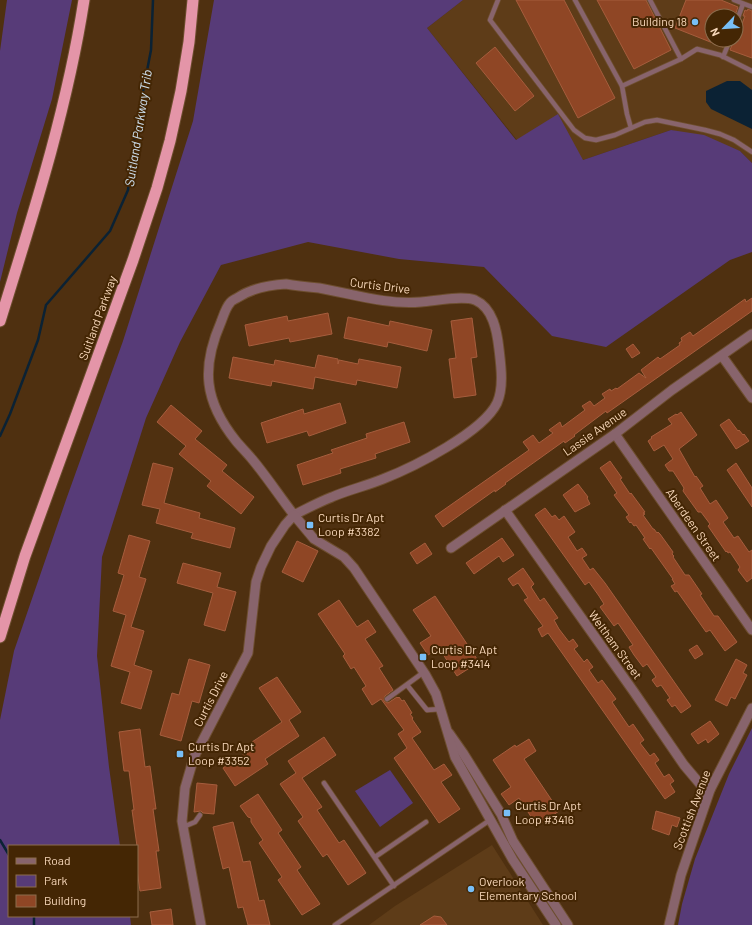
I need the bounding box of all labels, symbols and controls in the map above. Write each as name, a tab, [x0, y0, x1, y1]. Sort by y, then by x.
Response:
north arrow	[704, 8, 744, 48]
place label: Building 18	[632, 14, 687, 28]
marker: Building 18	[690, 17, 700, 27]
text: N	[707, 26, 722, 39]
water label: Suitland Parkway Trib	[121, 68, 155, 188]
street label: Suitland Parkway	[75, 273, 119, 362]
street label: Curtis Drive	[349, 274, 411, 296]
street label: Lassie Avenue	[560, 404, 629, 458]
street label: Aberdeen Street	[664, 485, 724, 563]
place label: Curtis Dr Apt Loop #3382	[318, 510, 384, 538]
marker: Curtis Dr Apt Loop #3382	[305, 520, 315, 530]
street label: Weltham Street	[586, 607, 645, 681]
place label: Curtis Dr Apt Loop #3414	[431, 642, 497, 670]
marker: Curtis Dr Apt Loop #3414	[418, 652, 428, 662]
street label: Curtis Drive	[190, 668, 230, 729]
place label: Curtis Dr Apt Loop #3352	[188, 739, 254, 767]
marker: Curtis Dr Apt Loop #3352	[175, 749, 185, 759]
street label: Scottish Avenue	[669, 768, 713, 851]
place label: Curtis Dr Apt Loop #3416	[515, 798, 581, 826]
marker: Curtis Dr Apt Loop #3416	[502, 808, 512, 818]
legend	[8, 845, 138, 917]
text: Road	[44, 853, 71, 867]
text: Park	[44, 873, 68, 887]
place label: Overlook Elementary School	[479, 874, 577, 902]
marker: Overlook Elementary School	[466, 884, 476, 894]
text: Building	[44, 893, 86, 907]

